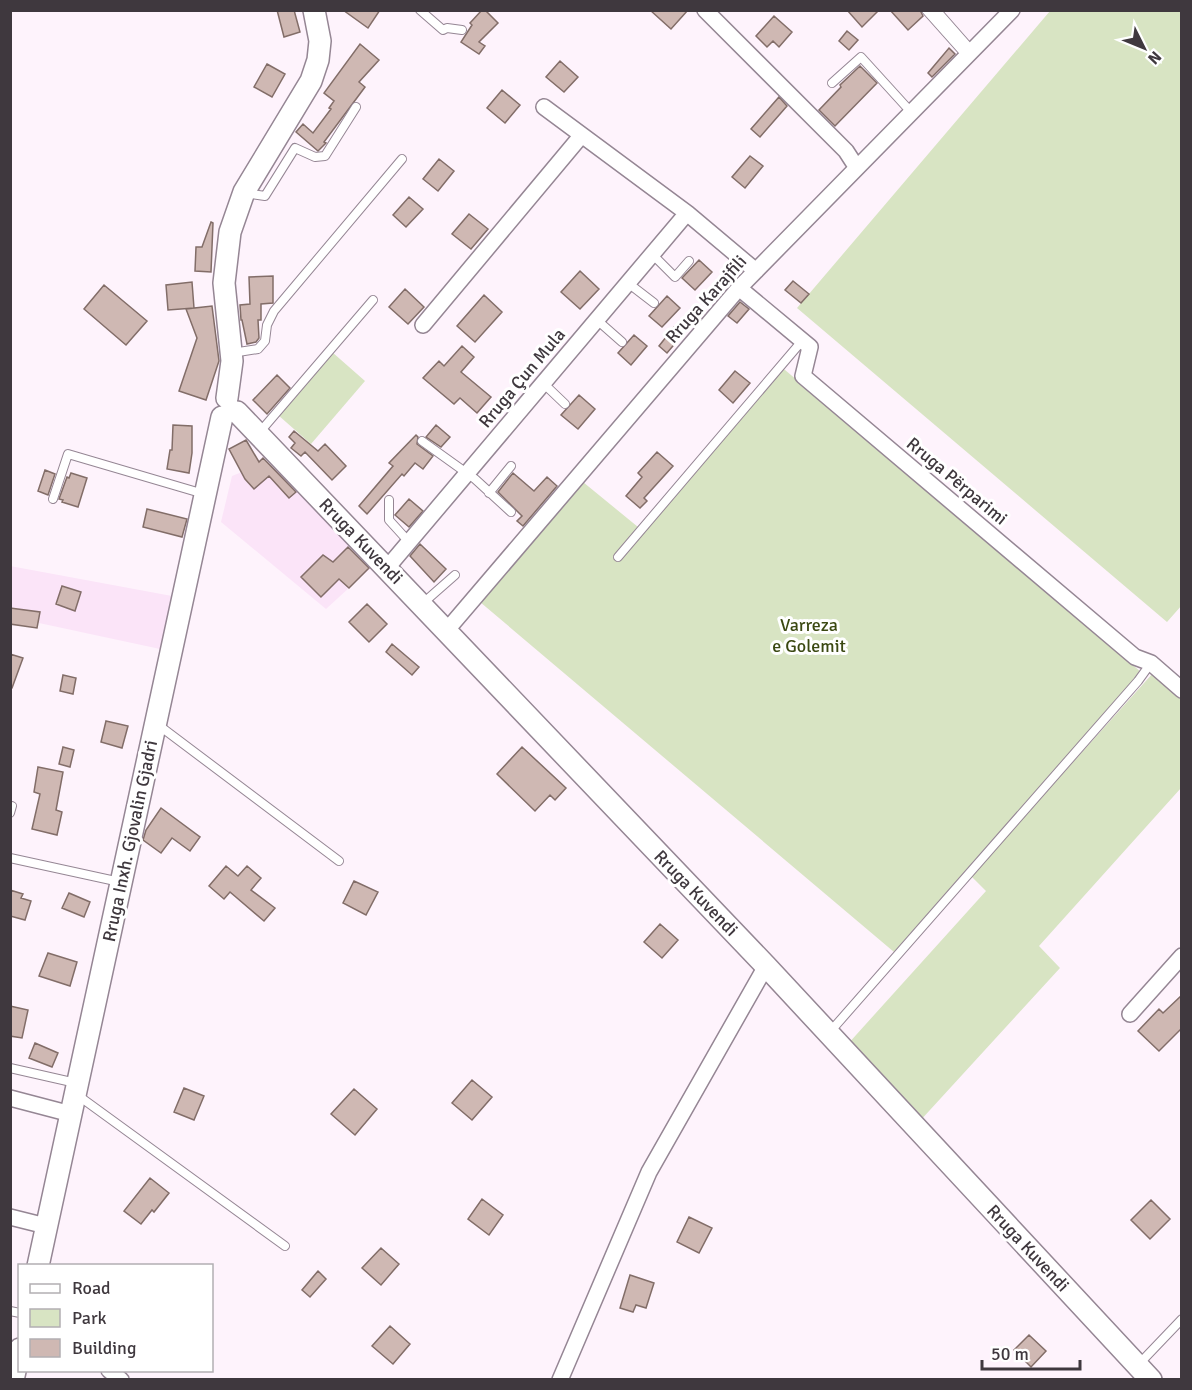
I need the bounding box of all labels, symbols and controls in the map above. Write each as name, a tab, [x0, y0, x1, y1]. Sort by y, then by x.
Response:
north arrow	[1114, 18, 1174, 78]
text: N	[1143, 47, 1165, 68]
street label: Rruga Karajfili	[661, 250, 751, 348]
street label: Rruga Çun Mula	[474, 324, 570, 432]
street label: Rruga Përparimi	[902, 432, 1012, 530]
street label: Rruga Kuvendi	[314, 493, 408, 589]
park label: Varreza e Golemit	[772, 614, 846, 657]
street label: Rruga Inxh. Gjovalin Gjadri	[98, 738, 162, 944]
street label: Rruga Kuvendi	[649, 845, 743, 941]
street label: Rruga Kuvendi	[982, 1200, 1074, 1296]
legend	[18, 1264, 213, 1372]
text: Road	[72, 1277, 111, 1299]
text: Park	[72, 1307, 107, 1329]
scale bar	[982, 1333, 1080, 1371]
text: Building	[72, 1337, 136, 1359]
text: 50 m	[991, 1343, 1029, 1365]

